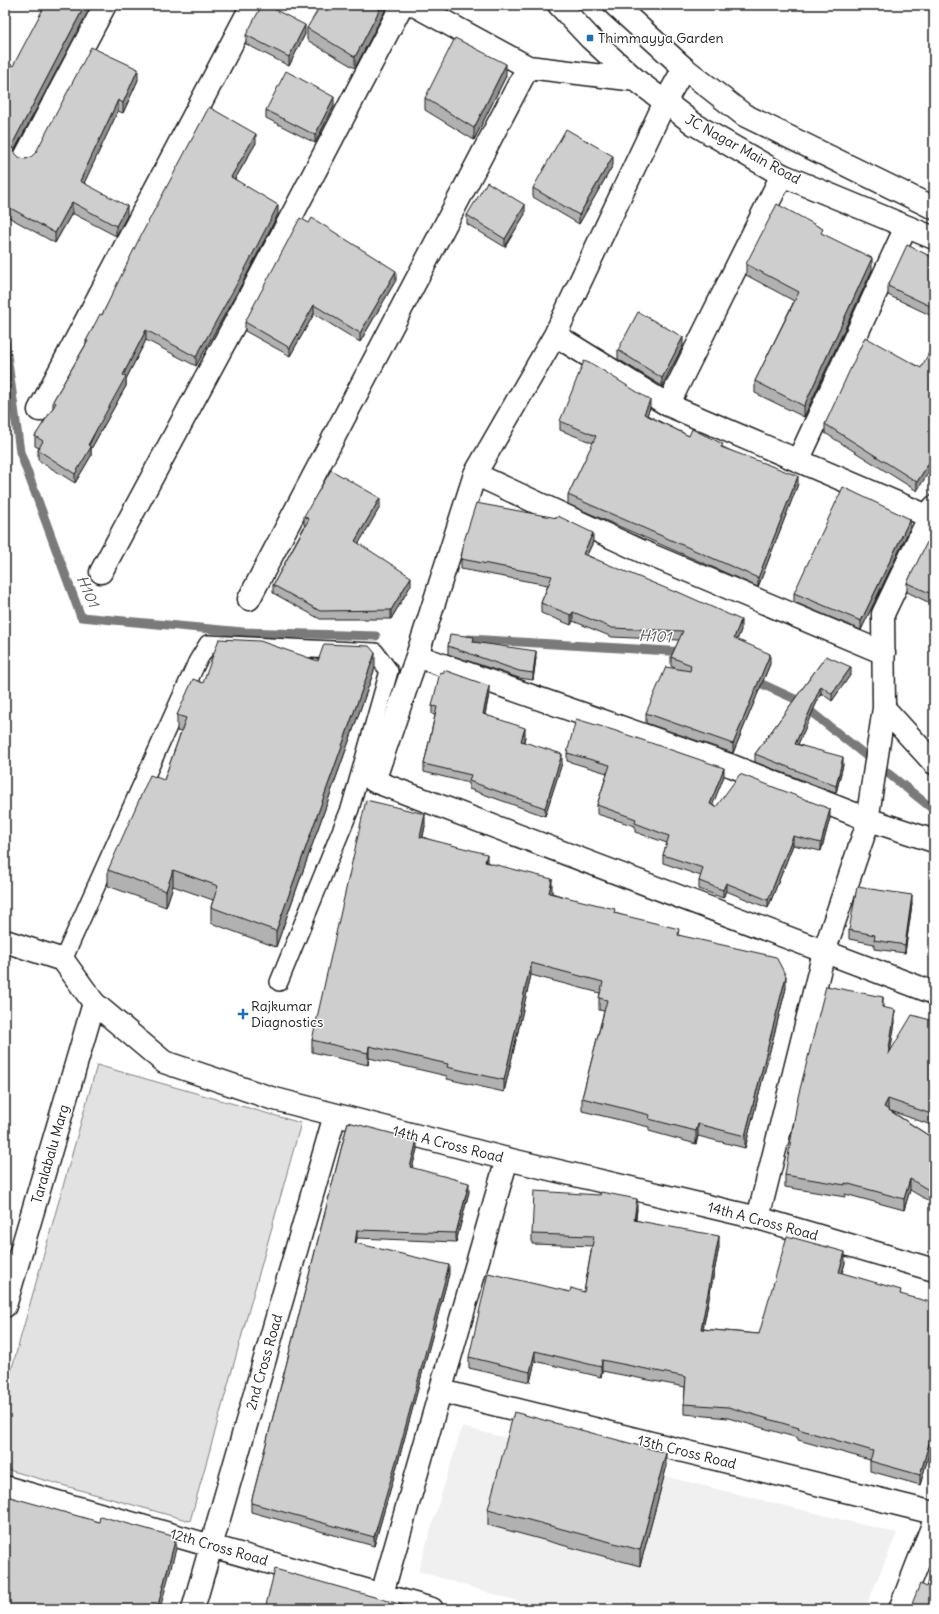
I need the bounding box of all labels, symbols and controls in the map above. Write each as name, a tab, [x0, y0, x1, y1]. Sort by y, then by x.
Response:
place label: Thimmayya Garden	[598, 29, 724, 47]
marker: Thimmayya Garden	[585, 33, 595, 43]
street label: JC Nagar Main Road	[682, 110, 804, 188]
water label: H101	[73, 572, 104, 612]
water label: H101	[638, 626, 674, 646]
place label: Rajkumar Diagnostics	[251, 997, 323, 1031]
marker: Rajkumar Diagnostics	[238, 1009, 248, 1019]
street label: Taralabalu Marg	[27, 1102, 73, 1206]
street label: 14th A Cross Road	[391, 1122, 505, 1166]
street label: 14th A Cross Road	[706, 1198, 820, 1244]
street label: 2nd Cross Road	[242, 1312, 286, 1412]
street label: 13th Cross Road	[636, 1431, 738, 1473]
street label: 12th Cross Road	[168, 1524, 270, 1570]

